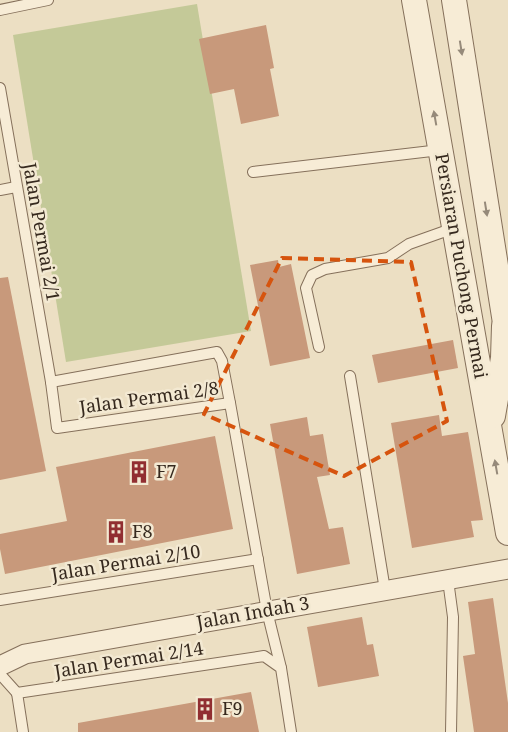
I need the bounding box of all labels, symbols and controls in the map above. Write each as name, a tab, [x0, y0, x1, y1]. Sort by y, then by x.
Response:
one-way arrow	[458, 40, 466, 56]
one-way arrow	[430, 109, 438, 125]
street label: Persiaran Puchong Permai	[430, 151, 494, 381]
street label: Jalan Permai 2/1	[18, 160, 66, 303]
one-way arrow	[482, 201, 490, 217]
street label: Jalan Permai 2/8	[77, 375, 220, 419]
building icon: F7	[126, 459, 152, 485]
place label: F7	[156, 459, 177, 483]
one-way arrow	[492, 459, 500, 475]
building icon: F8	[103, 519, 129, 545]
place label: F8	[132, 519, 153, 543]
street label: Jalan Permai 2/10	[49, 538, 202, 586]
street label: Jalan Indah 3	[194, 590, 311, 634]
street label: Jalan Permai 2/14	[52, 635, 205, 683]
building icon: F9	[192, 696, 218, 722]
place label: F9	[222, 696, 243, 720]

